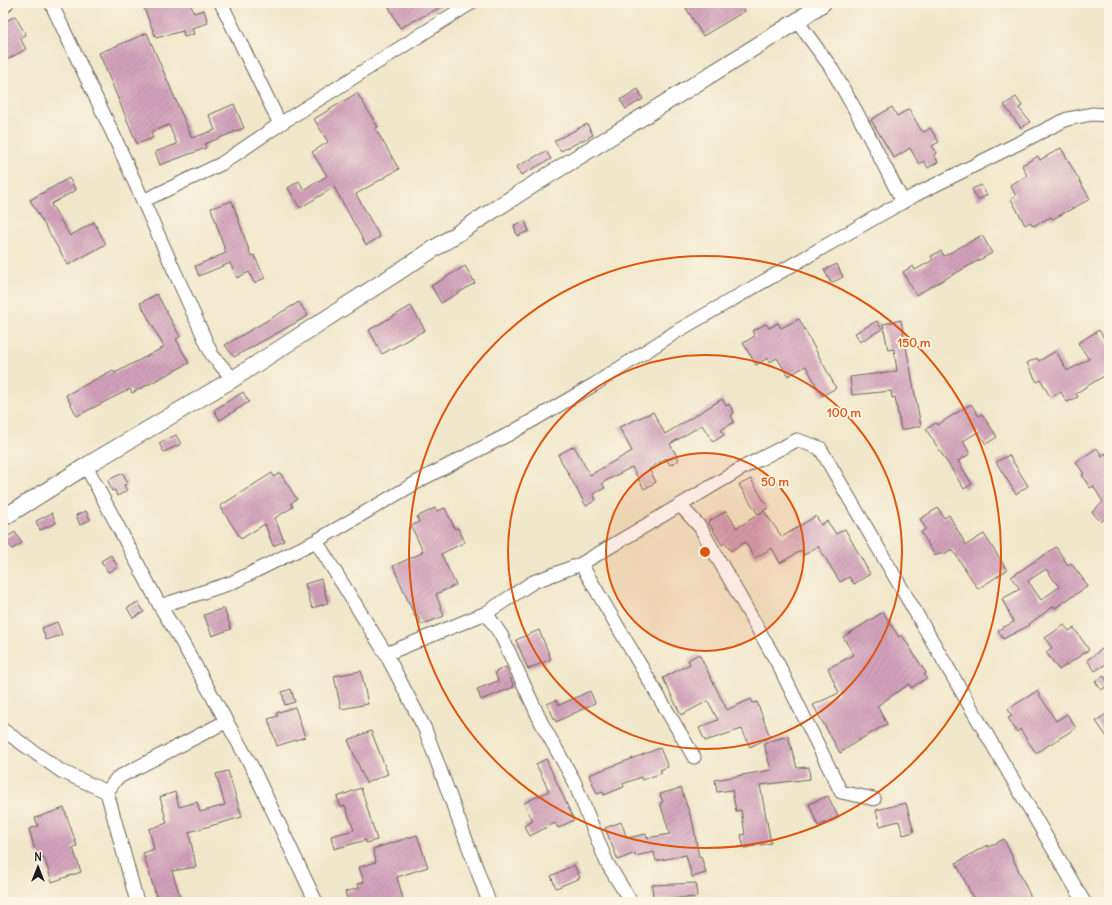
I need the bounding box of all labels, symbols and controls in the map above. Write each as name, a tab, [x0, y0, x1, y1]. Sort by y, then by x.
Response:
text: 150 m	[898, 335, 931, 350]
text: 100 m	[827, 405, 861, 420]
text: 50 m	[761, 474, 790, 489]
centre of rings	[698, 545, 712, 559]
north arrow	[18, 847, 58, 887]
text: N	[34, 850, 42, 864]

